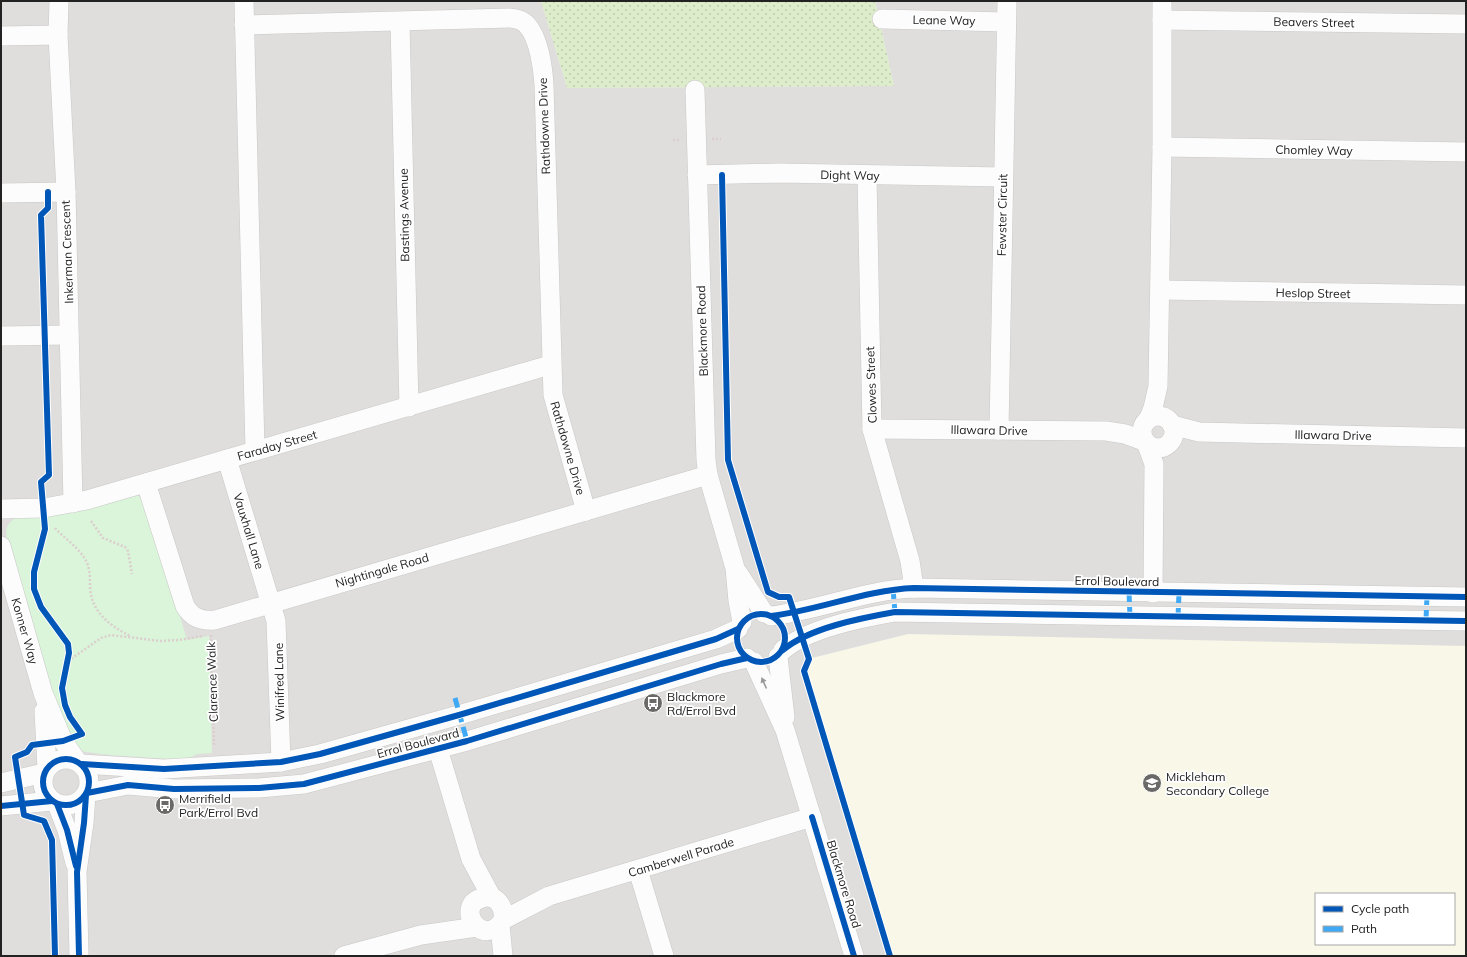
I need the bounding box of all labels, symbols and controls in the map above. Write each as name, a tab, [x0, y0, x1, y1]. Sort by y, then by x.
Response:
street label: Leane Way	[912, 12, 976, 28]
street label: Beavers Street	[1273, 14, 1355, 30]
street label: Rathdowne Drive	[535, 77, 553, 175]
street label: Chomley Way	[1275, 142, 1354, 158]
street label: Dight Way	[820, 167, 881, 183]
street label: Bastings Avenue	[396, 168, 412, 262]
street label: Fewster Circuit	[994, 174, 1010, 256]
street label: Inkerman Crescent	[58, 200, 76, 304]
street label: Blackmore Road	[693, 285, 711, 377]
street label: Heslop Street	[1275, 285, 1351, 301]
street label: Clowes Street	[862, 346, 880, 424]
street label: Rathdowne Drive	[547, 399, 589, 497]
street label: Illawara Drive	[950, 422, 1028, 438]
street label: Faraday Street	[235, 426, 319, 464]
street label: Illawara Drive	[1294, 427, 1372, 443]
street label: Vauxhall Lane	[230, 491, 268, 571]
street label: Nightingale Road	[334, 549, 430, 591]
street label: Errol Boulevard	[1075, 573, 1159, 589]
street label: Konner Way	[8, 596, 42, 667]
street label: Clarence Walk	[203, 641, 221, 722]
street label: Winifred Lane	[271, 643, 287, 721]
one-way arrow	[761, 677, 767, 688]
place label: Blackmore Rd/Errol Bvd	[667, 689, 736, 718]
bus stop icon: Blackmore Rd/Errol Bvd	[642, 692, 664, 714]
street label: Errol Boulevard	[375, 725, 461, 761]
place label: Mickleham Secondary College	[1166, 769, 1269, 798]
school or university icon: Mickleham Secondary College	[1141, 772, 1163, 794]
place label: Merrifield Park/Errol Bvd	[179, 791, 258, 820]
bus stop icon: Merrifield Park/Errol Bvd	[154, 794, 176, 816]
street label: Camberwell Parade	[626, 834, 736, 880]
street label: Blackmore Road	[824, 838, 864, 930]
legend	[1315, 893, 1455, 945]
text: Cycle path	[1351, 901, 1409, 916]
text: Path	[1351, 921, 1377, 936]

